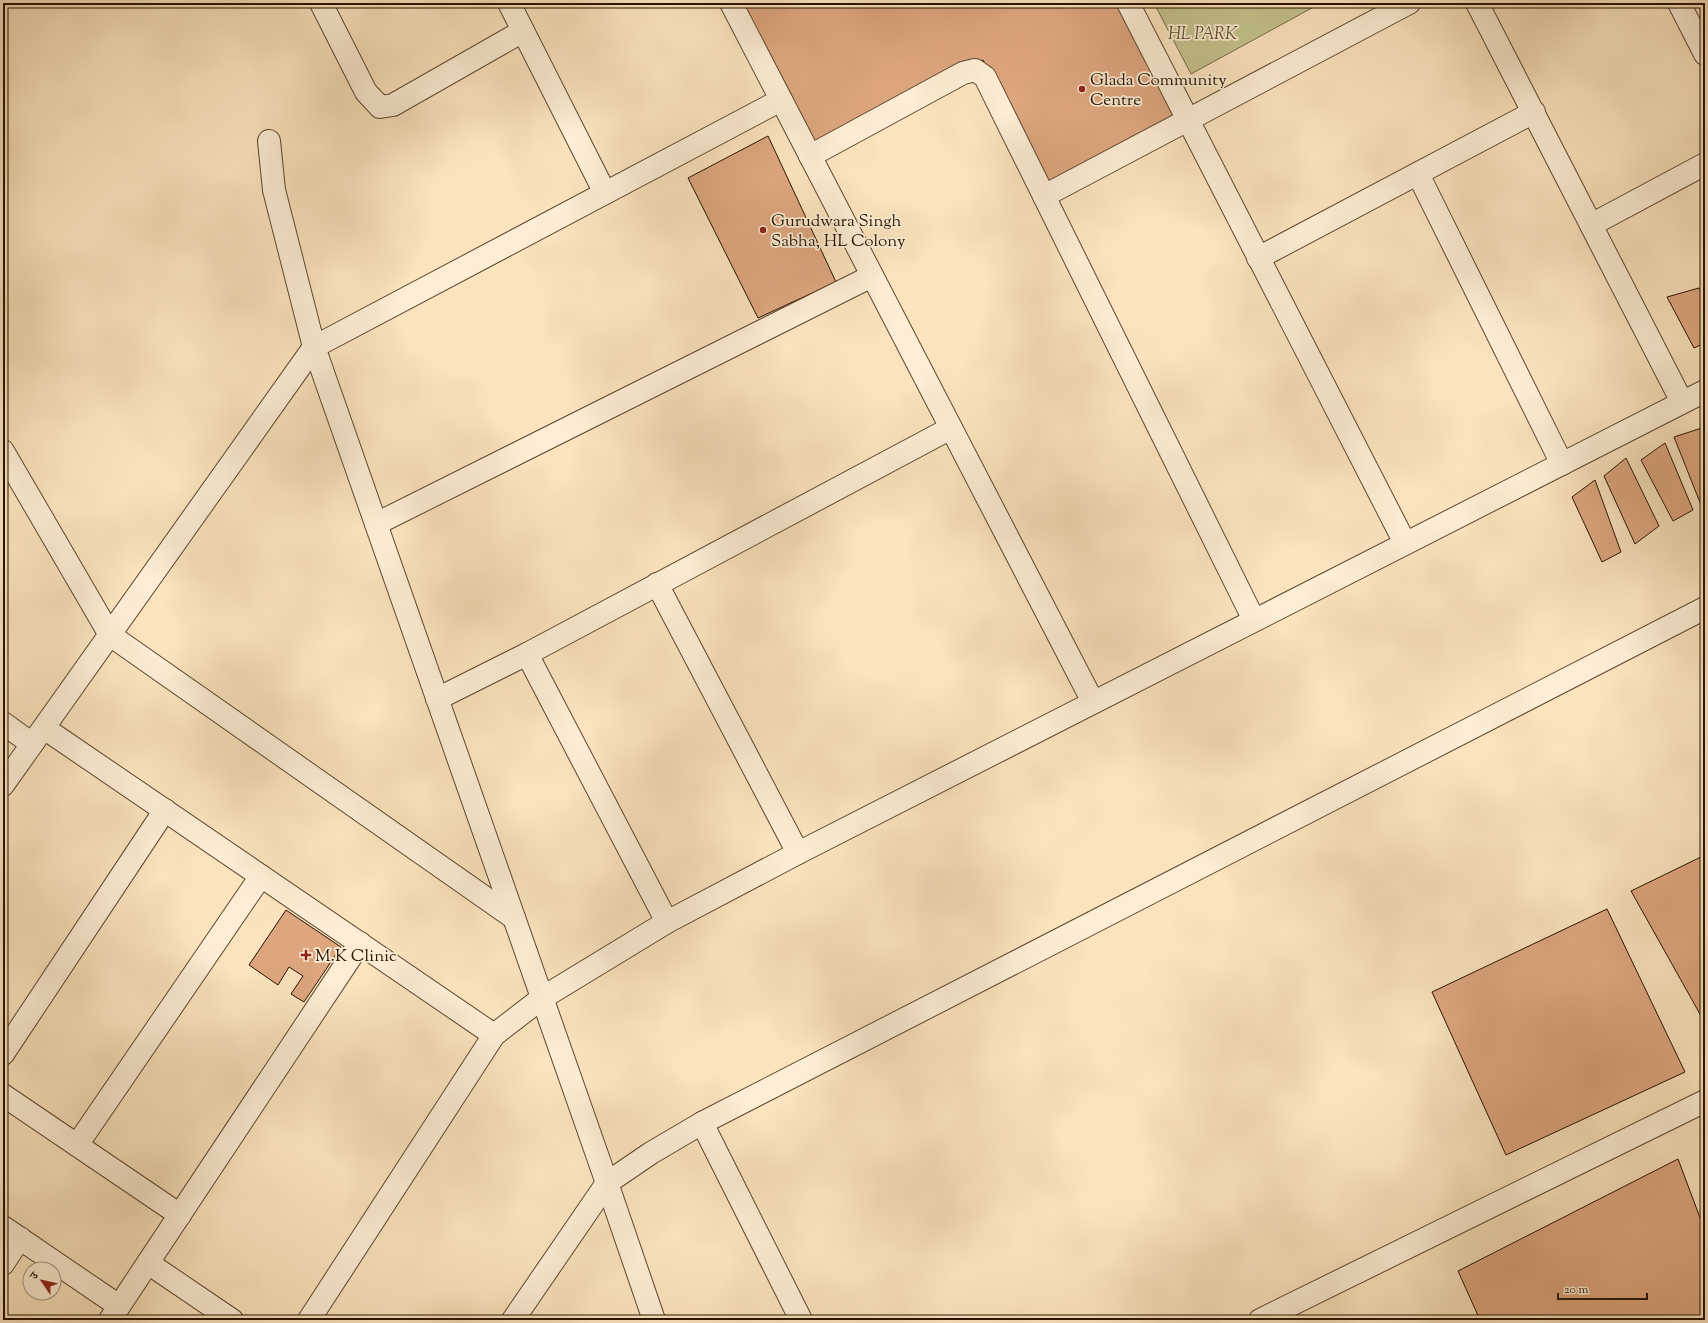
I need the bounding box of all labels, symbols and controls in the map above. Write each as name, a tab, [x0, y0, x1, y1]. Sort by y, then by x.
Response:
park label: HL PARK	[1168, 23, 1238, 47]
place label: Glada Community Centre	[1090, 69, 1227, 113]
marker: Glada Community Centre	[1077, 84, 1087, 94]
place label: Gurudwara Singh Sabha, HL Colony	[771, 210, 906, 254]
marker: Gurudwara Singh Sabha, HL Colony	[758, 225, 768, 235]
place label: M.K Clinic	[315, 945, 397, 969]
marker: M.K Clinic	[300, 949, 312, 961]
north arrow	[22, 1261, 62, 1301]
text: उ	[26, 1268, 44, 1284]
scale bar	[1558, 1275, 1647, 1301]
text: 20 m	[1564, 1281, 1589, 1299]

